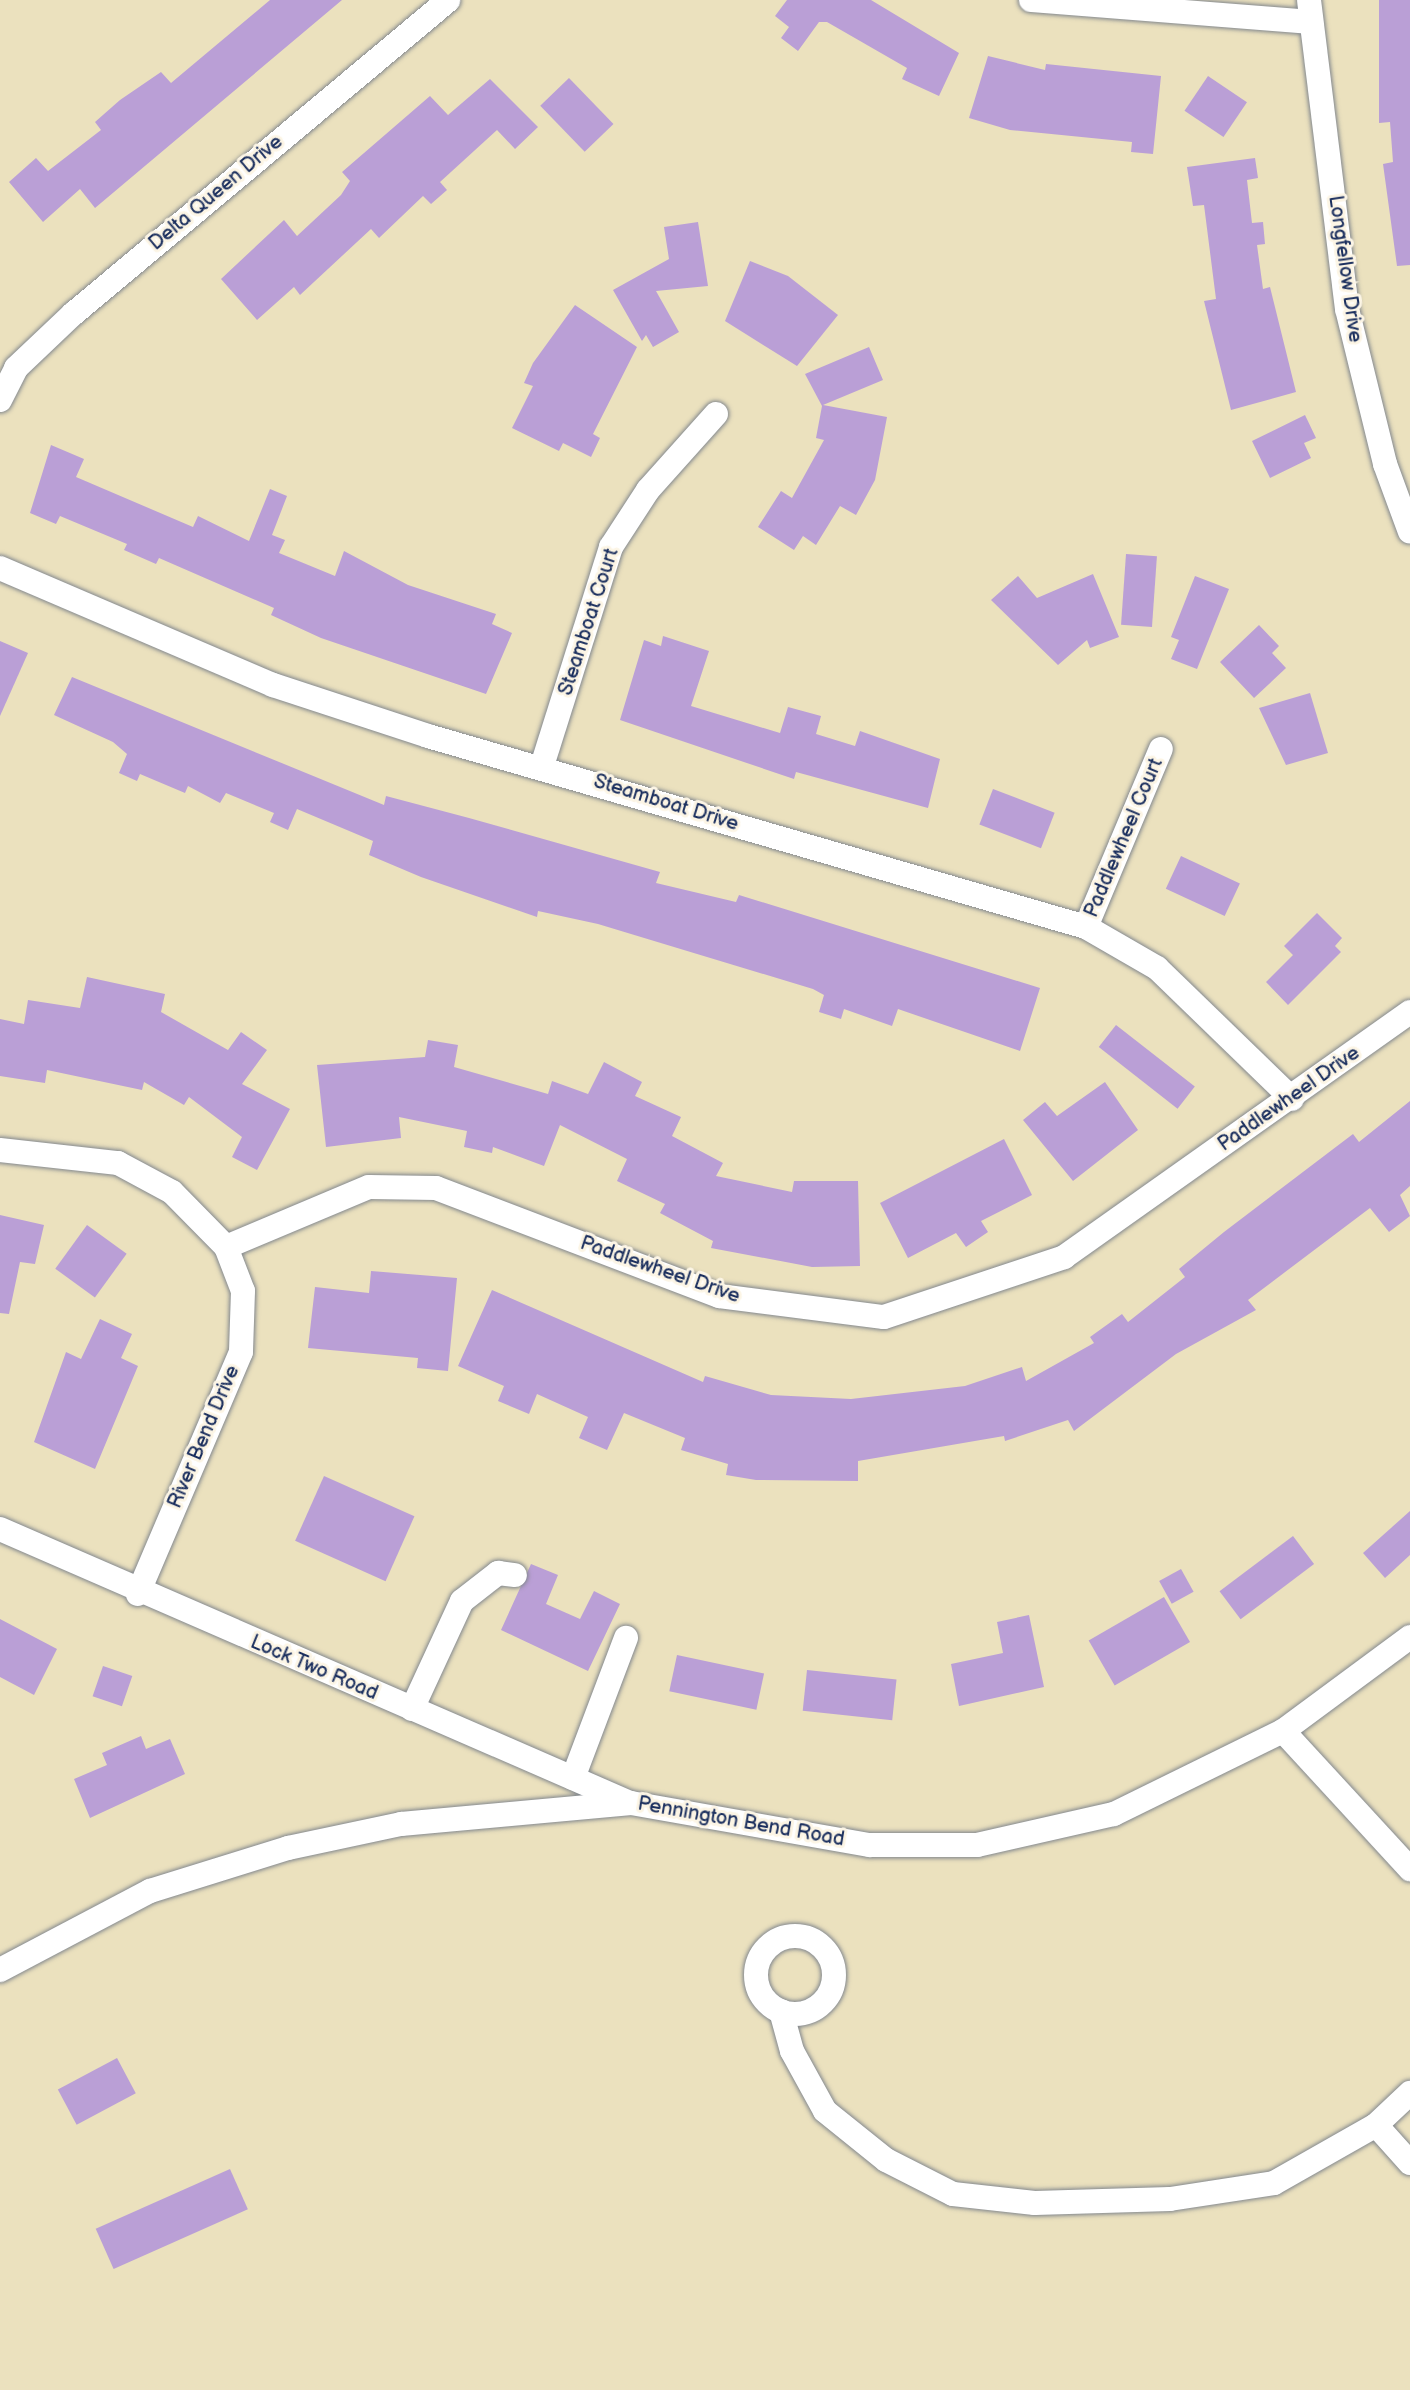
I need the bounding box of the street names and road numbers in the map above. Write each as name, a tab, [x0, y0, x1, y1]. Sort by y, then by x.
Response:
street label: Delta Queen Drive	[144, 130, 288, 256]
street label: Longfellow Drive	[1323, 194, 1367, 344]
street label: Steamboat Court	[554, 545, 624, 699]
street label: Paddlewheel Court	[1080, 755, 1168, 921]
street label: Steamboat Drive	[591, 770, 741, 836]
street label: Paddlewheel Drive	[1214, 1041, 1364, 1157]
street label: Paddlewheel Drive	[577, 1231, 743, 1309]
street label: River Bend Drive	[163, 1362, 245, 1512]
street label: Lock Two Road	[246, 1630, 382, 1706]
street label: Pennington Bend Road	[636, 1792, 846, 1852]

